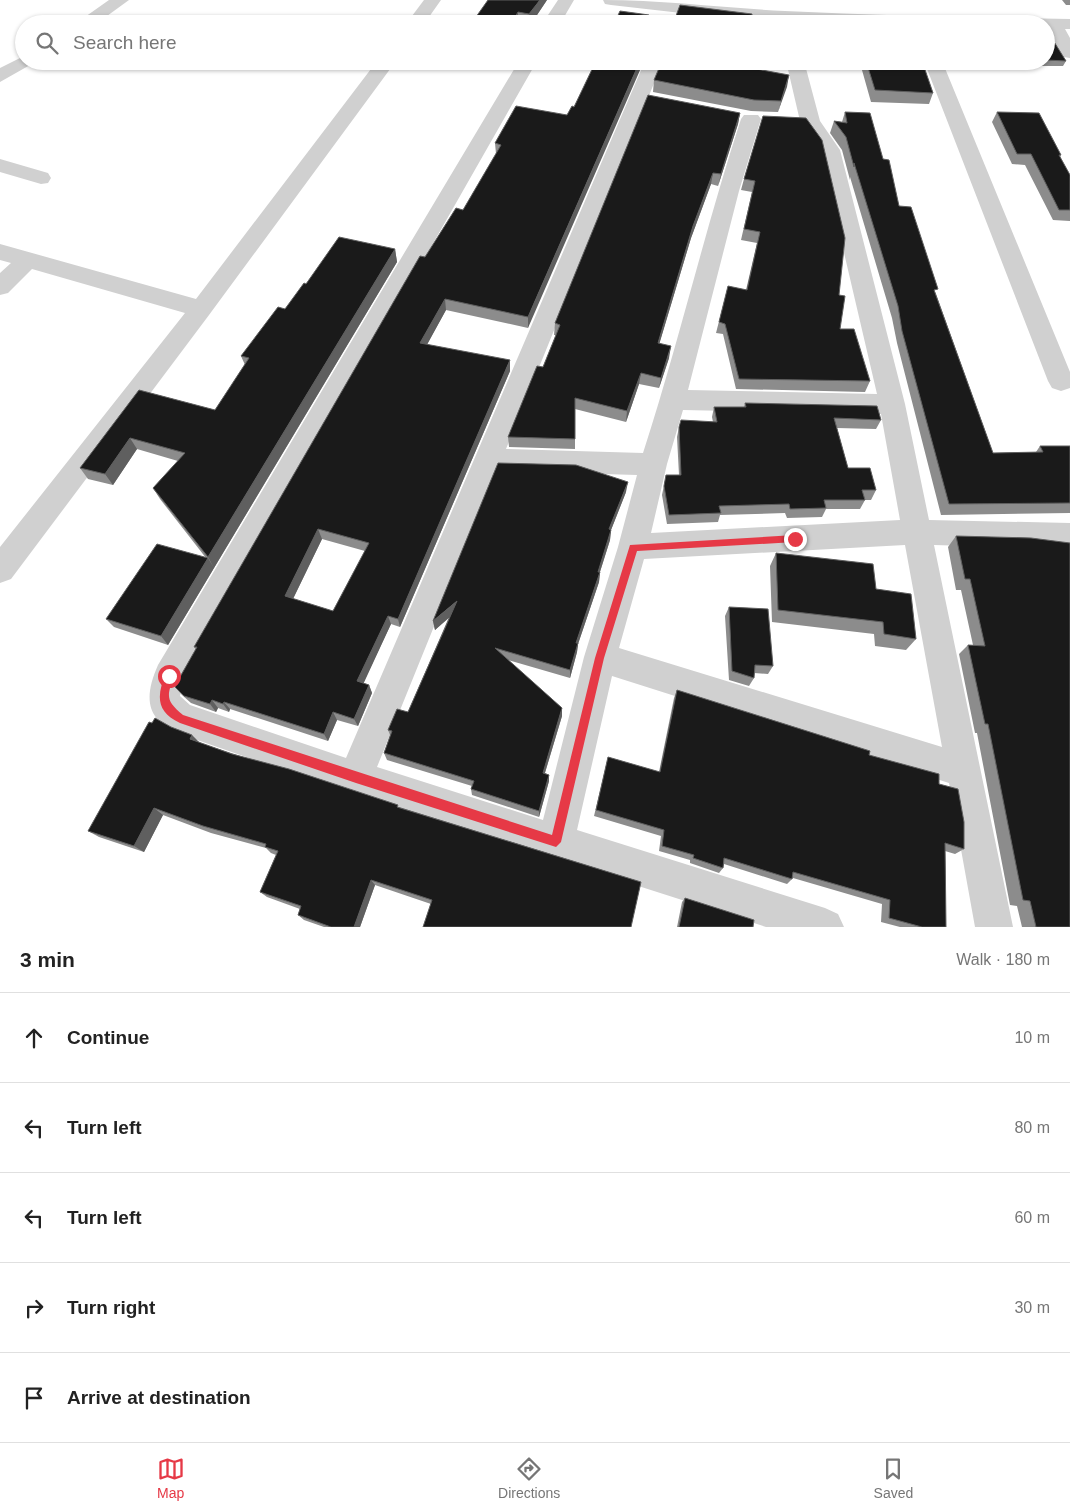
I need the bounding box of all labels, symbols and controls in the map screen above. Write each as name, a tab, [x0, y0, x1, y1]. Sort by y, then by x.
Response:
search box	[15, 15, 1055, 70]
icon: search	[33, 29, 61, 57]
text: Search here	[73, 32, 177, 53]
route end	[784, 528, 807, 551]
route start	[158, 665, 181, 688]
text: 3 min	[20, 948, 75, 971]
text: Walk · 180 m	[956, 951, 1050, 968]
icon: ahead	[20, 1024, 48, 1052]
text: Continue	[67, 1027, 149, 1048]
text: 10 m	[1014, 1029, 1050, 1046]
icon: left	[20, 1114, 48, 1142]
text: Turn left	[67, 1117, 142, 1138]
text: 80 m	[1014, 1119, 1050, 1136]
icon: left	[20, 1204, 48, 1232]
text: Turn left	[67, 1207, 142, 1228]
text: 60 m	[1014, 1209, 1050, 1226]
icon: right	[20, 1294, 48, 1322]
text: Turn right	[67, 1297, 155, 1318]
text: 30 m	[1014, 1299, 1050, 1316]
icon: arrive	[20, 1384, 48, 1412]
text: Arrive at destination	[67, 1387, 251, 1408]
tab: Map	[157, 1455, 185, 1501]
tab: Directions	[498, 1455, 560, 1501]
tab: Saved	[874, 1455, 913, 1501]

